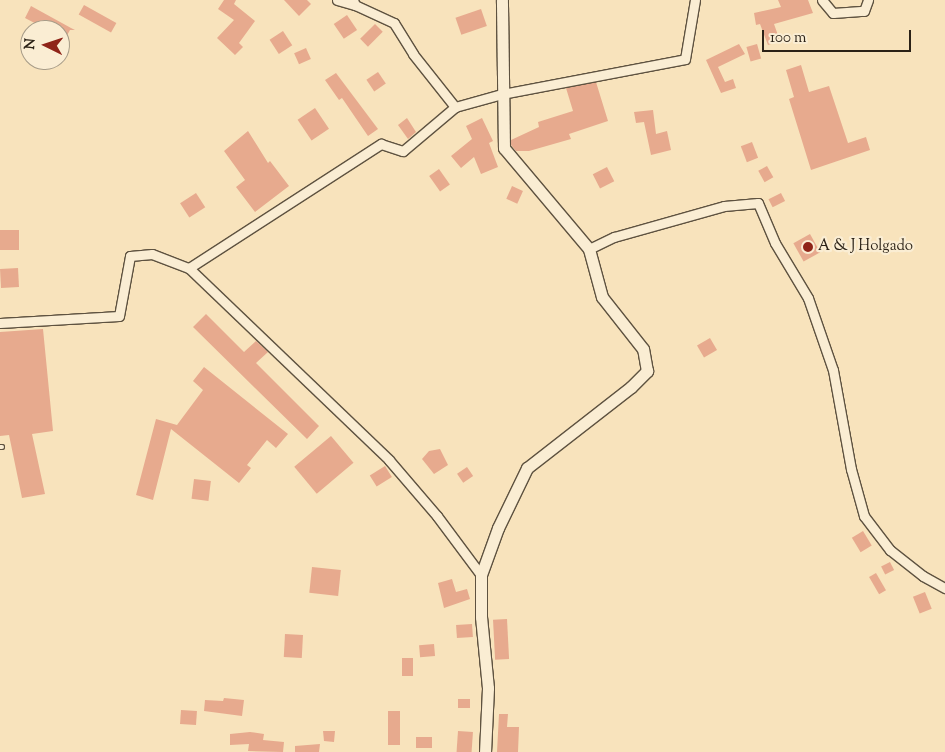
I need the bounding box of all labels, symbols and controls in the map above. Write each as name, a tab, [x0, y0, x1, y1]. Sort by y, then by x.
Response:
north arrow	[20, 20, 70, 70]
scale bar	[765, 20, 914, 52]
text: 100 m	[770, 28, 806, 49]
text: N	[21, 38, 41, 50]
place label: A & J Holgado	[818, 238, 913, 256]
marker: A & J Holgado	[802, 241, 814, 253]

